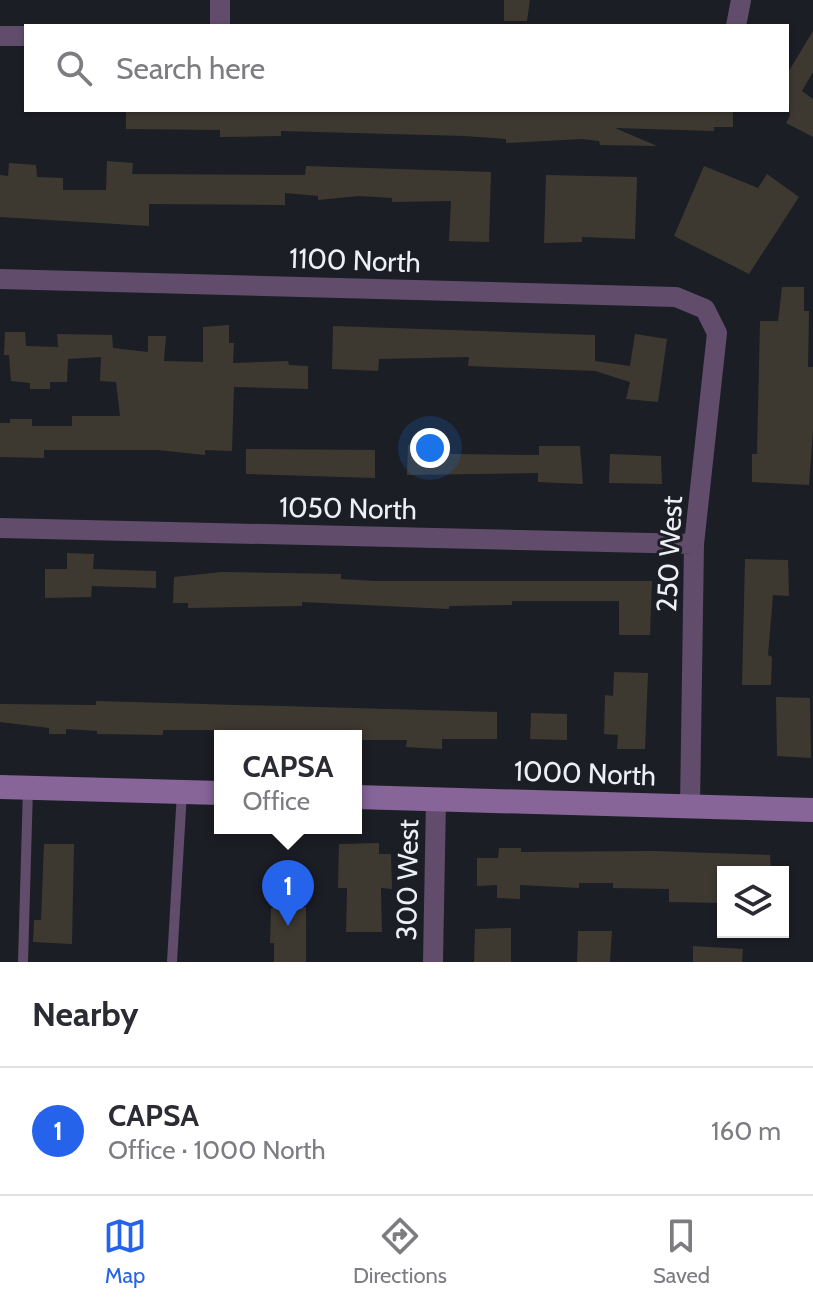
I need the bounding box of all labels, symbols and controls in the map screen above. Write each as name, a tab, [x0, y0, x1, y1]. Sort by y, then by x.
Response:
search box	[24, 24, 789, 112]
icon: search	[52, 46, 96, 90]
text: Search here	[116, 50, 265, 87]
street label: 1100 North	[289, 241, 421, 279]
your location	[410, 428, 450, 468]
street label: 1050 North	[279, 490, 417, 526]
street label: 250 West	[649, 495, 689, 613]
popup	[214, 730, 362, 834]
text: CAPSA	[242, 748, 334, 785]
street label: 1000 North	[513, 754, 657, 792]
text: Office	[242, 785, 310, 817]
street label: 300 West	[389, 819, 425, 941]
pin: 1	[262, 860, 314, 926]
map controls	[717, 866, 789, 938]
button: layers	[717, 866, 789, 938]
text: Nearby	[32, 993, 139, 1035]
text: CAPSA	[108, 1097, 199, 1134]
text: 1	[53, 1115, 63, 1147]
text: 160 m	[711, 1115, 781, 1147]
text: Office · 1000 North	[108, 1134, 326, 1166]
tab: Map	[103, 1214, 147, 1289]
tab: Directions	[353, 1214, 447, 1289]
tab: Saved	[653, 1214, 710, 1289]

